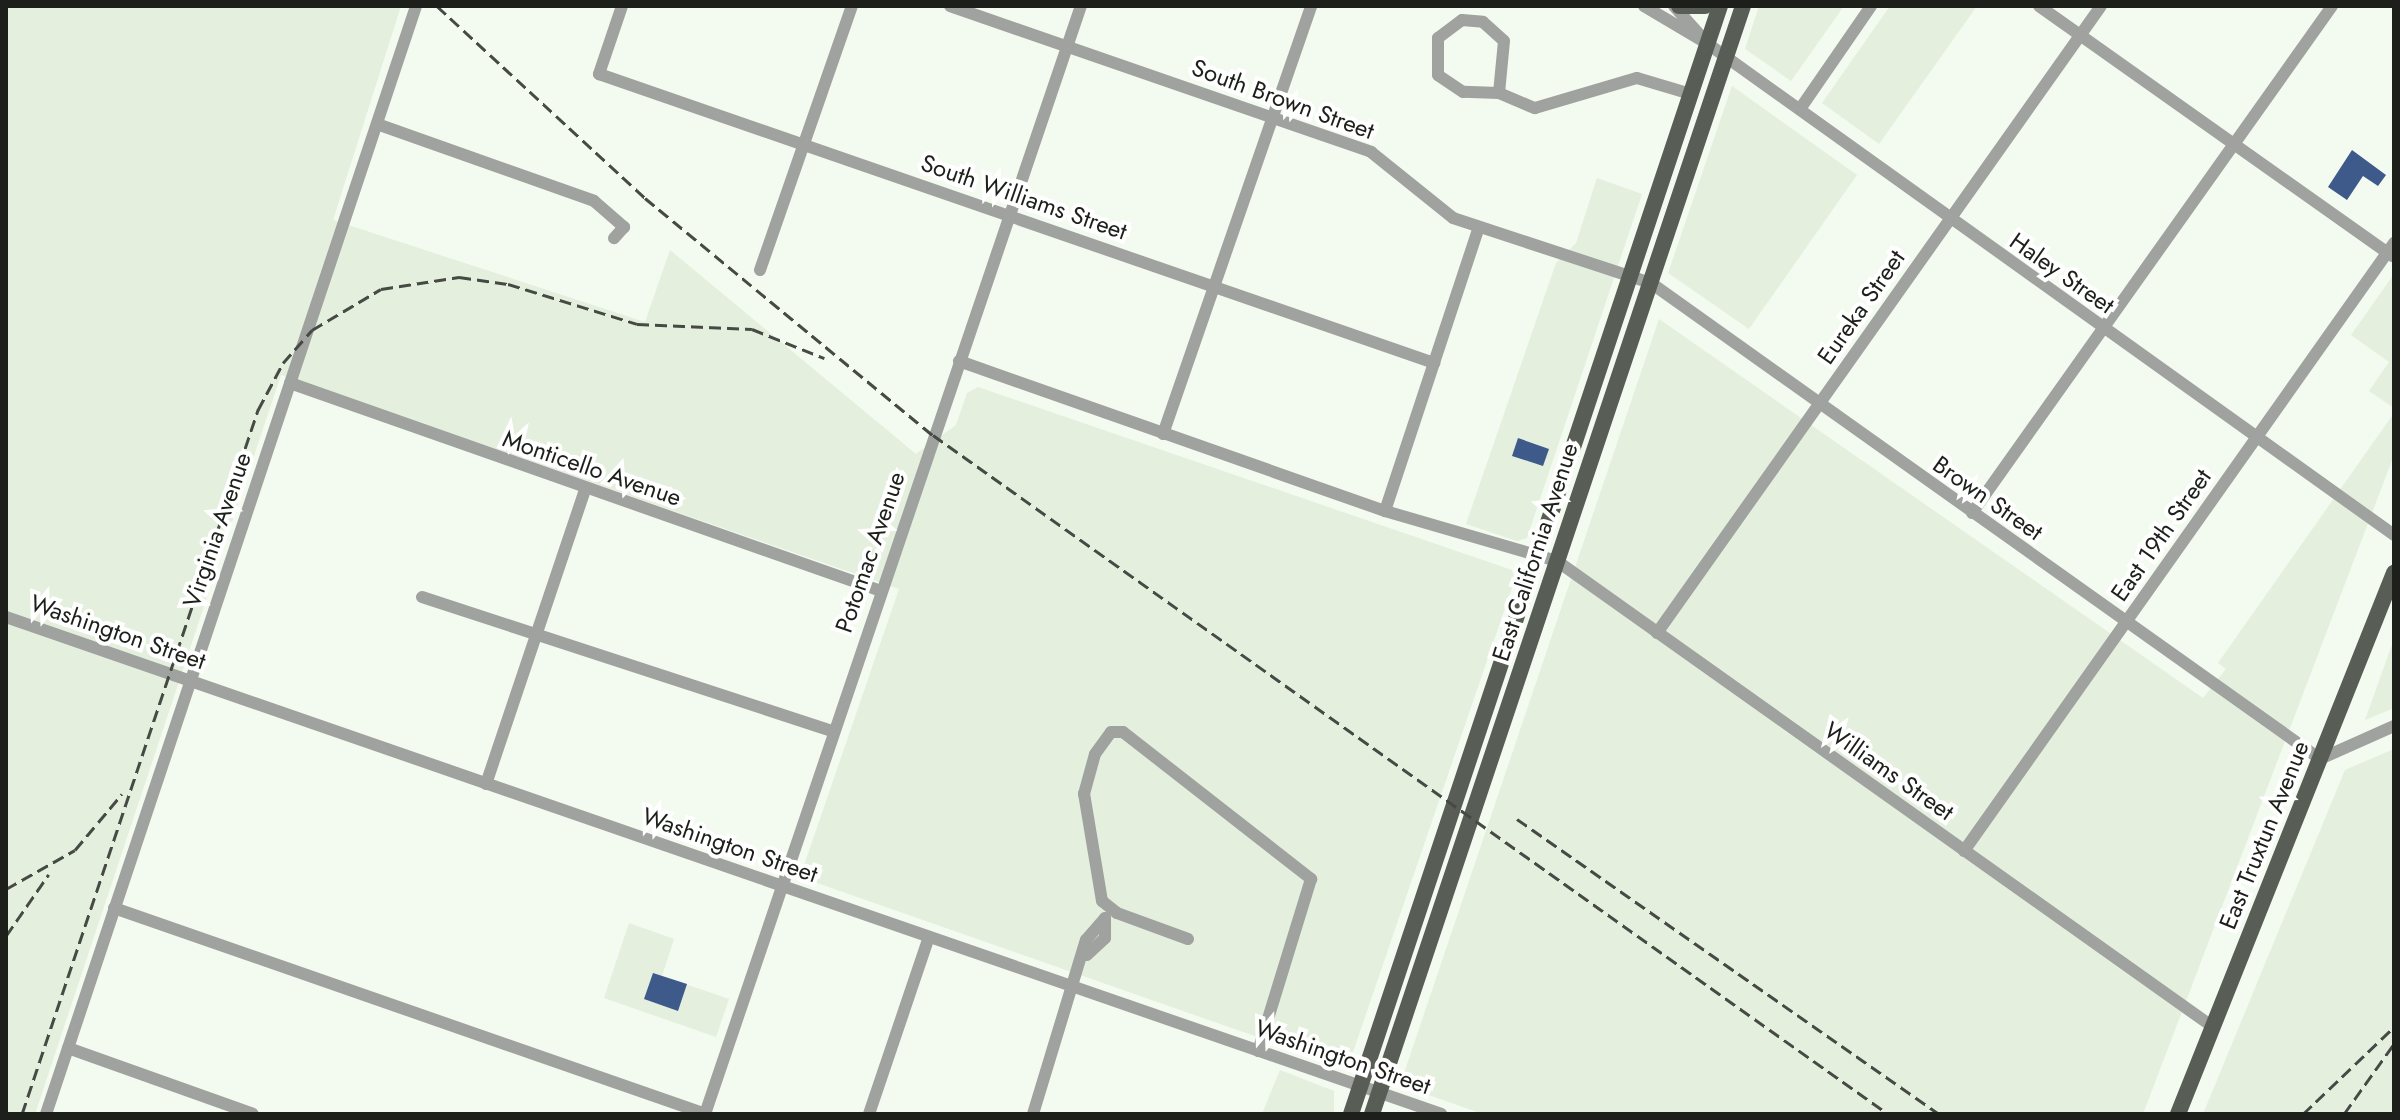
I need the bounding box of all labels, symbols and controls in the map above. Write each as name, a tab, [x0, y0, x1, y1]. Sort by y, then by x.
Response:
street label: South Brown Street	[1188, 53, 1378, 145]
street label: South Williams Street	[917, 148, 1131, 246]
street label: Haley Street	[2004, 226, 2120, 320]
street label: Eureka Street	[1811, 244, 1911, 370]
street label: Monticello Avenue	[499, 424, 685, 512]
street label: East California Avenue	[1486, 439, 1584, 665]
street label: Virginia Avenue	[177, 449, 257, 611]
street label: Brown Street	[1928, 450, 2048, 546]
street label: East 19th Street	[2105, 463, 2217, 607]
street label: Potomac Avenue	[829, 468, 911, 636]
street label: Washington Street	[27, 588, 209, 676]
street label: Williams Street	[1819, 716, 1959, 826]
street label: East Truxtun Avenue	[2213, 737, 2315, 933]
street label: Washington Street	[639, 801, 821, 889]
street label: Washington Street	[1252, 1013, 1434, 1101]

